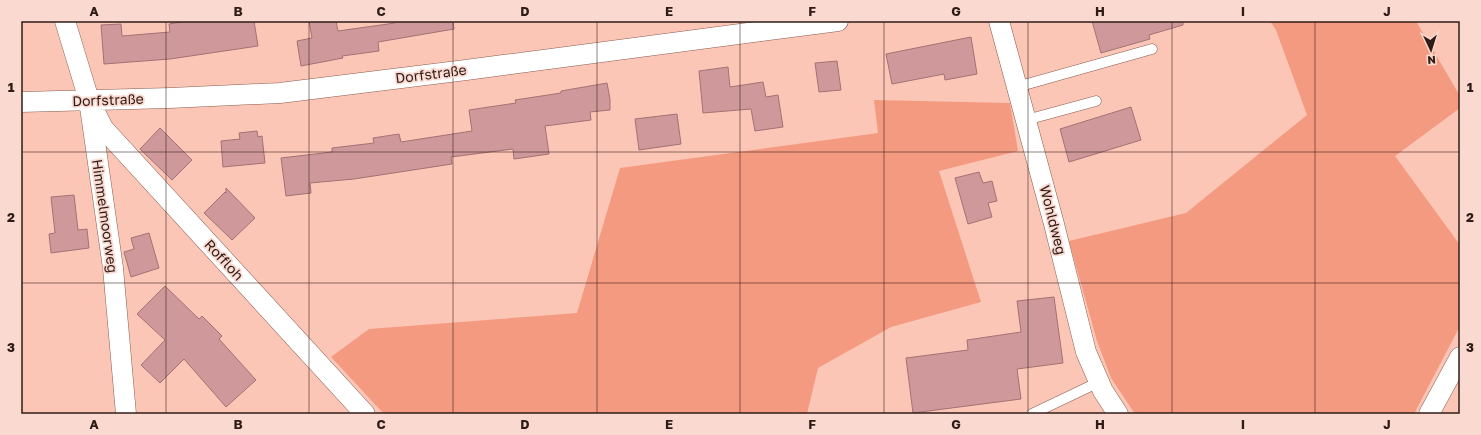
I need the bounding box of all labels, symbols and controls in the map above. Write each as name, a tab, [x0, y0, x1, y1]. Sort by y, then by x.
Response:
text: A	[89, 3, 99, 19]
text: B	[233, 3, 243, 19]
text: C	[376, 3, 386, 19]
text: D	[520, 3, 530, 19]
text: E	[665, 3, 673, 19]
text: F	[808, 3, 816, 19]
text: G	[951, 3, 961, 19]
text: H	[1095, 3, 1105, 19]
text: I	[1241, 3, 1245, 19]
text: J	[1383, 3, 1391, 19]
north arrow	[1411, 30, 1451, 70]
text: N	[1427, 54, 1436, 67]
street label: Dorfstraße	[394, 61, 467, 86]
text: 1	[8, 79, 15, 95]
text: 1	[1467, 79, 1474, 95]
street label: Dorfstraße	[72, 90, 144, 109]
street label: Himmelmoorweg	[89, 158, 122, 274]
street label: Wohldweg	[1037, 183, 1070, 256]
text: 2	[7, 209, 15, 225]
text: 2	[1466, 209, 1474, 225]
street label: Roffloh	[201, 236, 247, 284]
text: 3	[7, 339, 15, 355]
text: 3	[1466, 339, 1474, 355]
text: A	[89, 416, 99, 432]
text: B	[233, 416, 243, 432]
text: C	[376, 416, 386, 432]
text: D	[520, 416, 530, 432]
text: E	[665, 416, 673, 432]
text: F	[808, 416, 816, 432]
text: G	[951, 416, 961, 432]
text: H	[1095, 416, 1105, 432]
text: I	[1241, 416, 1245, 432]
text: J	[1383, 416, 1391, 432]

